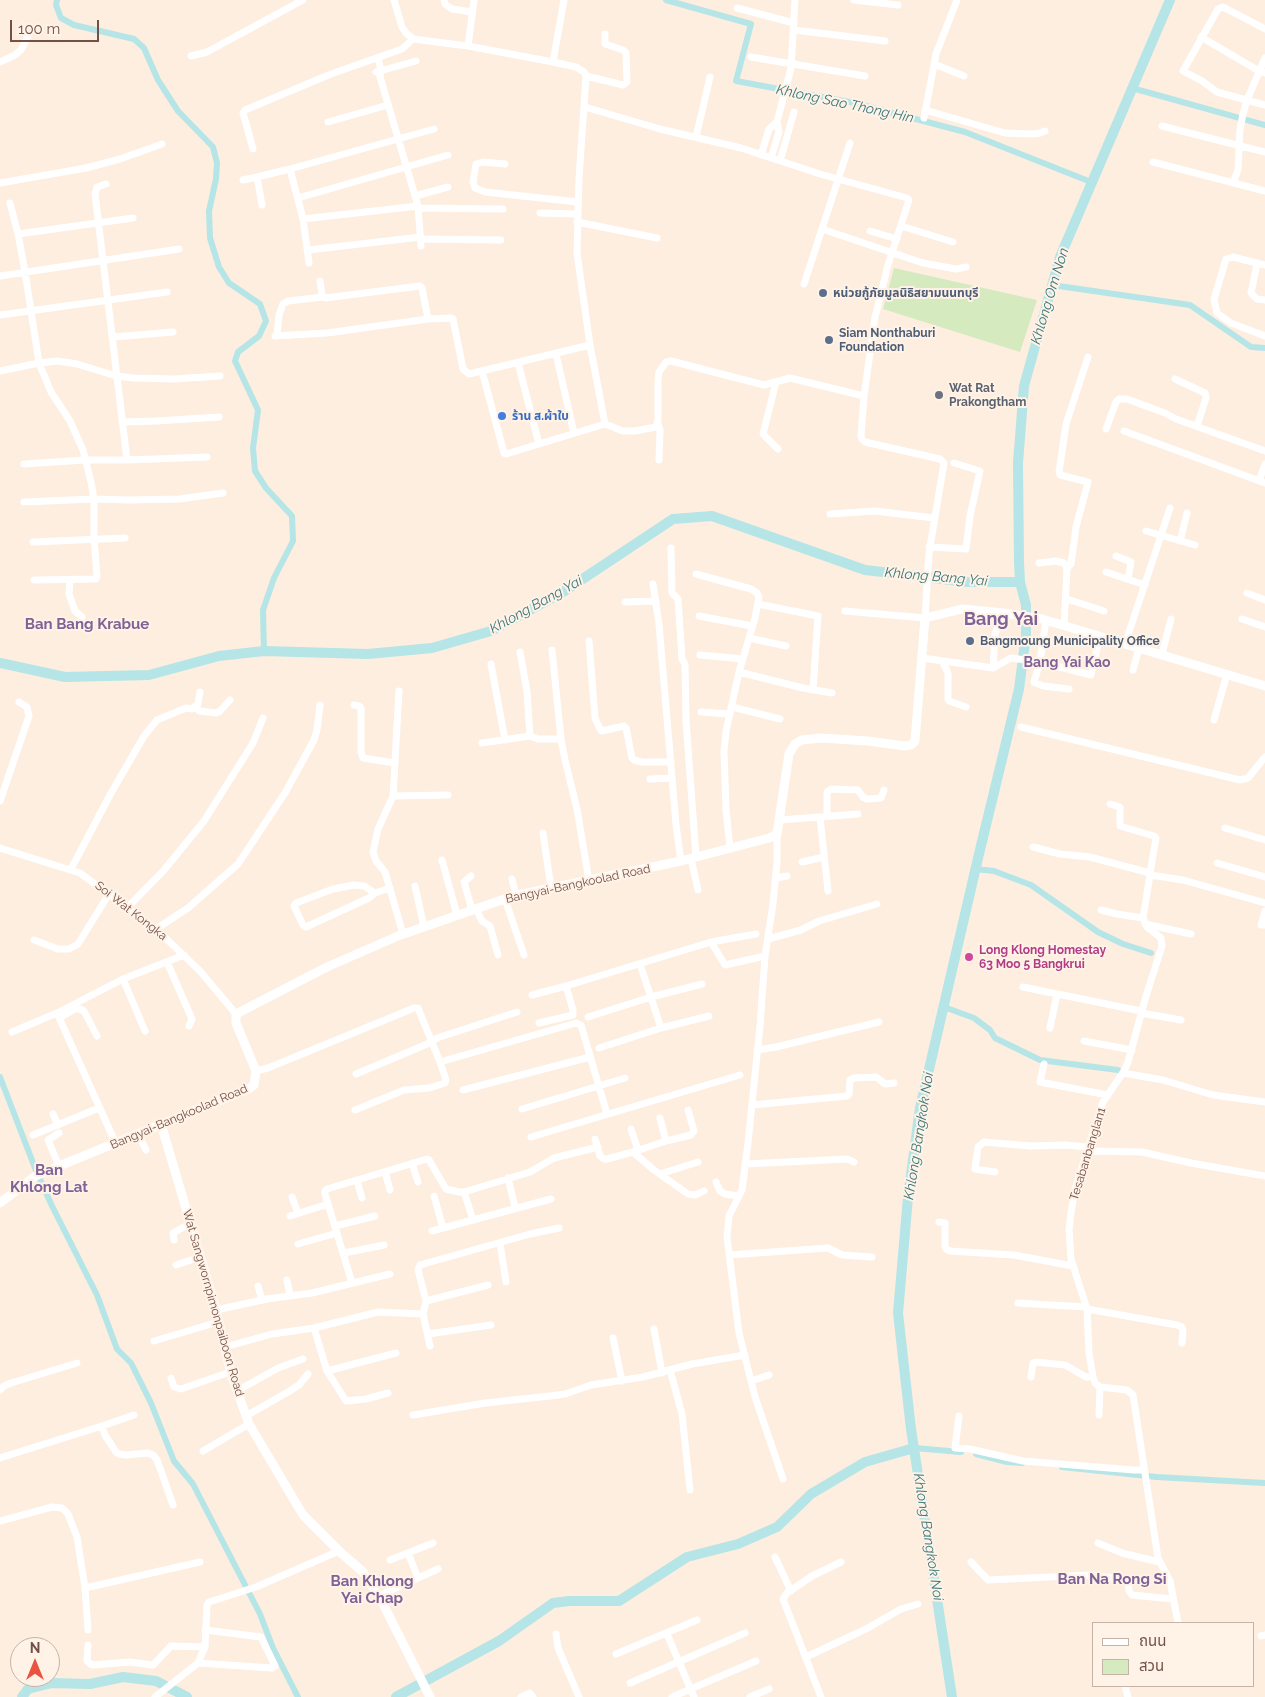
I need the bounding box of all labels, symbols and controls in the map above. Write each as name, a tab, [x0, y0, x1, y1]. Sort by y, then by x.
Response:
scale bar	[12, 10, 101, 42]
text: 100 m	[18, 20, 60, 38]
water label: Khlong Sao Thong Hin	[775, 81, 915, 127]
water label: Khlong Om Non	[1027, 246, 1073, 346]
place label: หน่วยกู้ภัยมูลนิธิสยามนนทบุรี	[833, 286, 979, 300]
marker: หน่วยกู้ภัยมูลนิธิสยามนนทบุรี	[817, 287, 829, 299]
place label: Siam Nonthaburi Foundation	[839, 326, 935, 354]
marker: Siam Nonthaburi Foundation	[823, 334, 835, 346]
place label: Wat Rat Prakongtham	[949, 381, 1026, 409]
marker: Wat Rat Prakongtham	[933, 389, 945, 401]
place label: ร้าน ส.ผ้าใบ	[512, 409, 569, 423]
marker: ร้าน ส.ผ้าใบ	[496, 410, 508, 422]
water label: Khlong Bang Yai	[884, 564, 988, 590]
water label: Khlong Bang Yai	[487, 573, 585, 637]
district label: Bang Yai	[964, 609, 1038, 631]
district label: Ban Bang Krabue	[25, 615, 149, 633]
place label: Bangmoung Municipality Office	[980, 634, 1160, 648]
marker: Bangmoung Municipality Office	[964, 635, 976, 647]
district label: Bang Yai Kao	[1023, 655, 1111, 671]
street label: Bangyai-Bangkoolad Road	[504, 862, 652, 906]
street label: Soi Wat Kongka	[92, 878, 170, 944]
place label: Long Klong Homestay 63 Moo 5 Bangkrui	[979, 943, 1106, 971]
marker: Long Klong Homestay 63 Moo 5 Bangkrui	[963, 951, 975, 963]
water label: Khlong Bangkok Noi	[901, 1071, 937, 1201]
street label: Bangyai-Bangkoolad Road	[108, 1081, 250, 1153]
street label: Tesabanbanglan1	[1067, 1106, 1109, 1202]
district label: Ban Khlong Lat	[10, 1161, 88, 1196]
street label: Wat Sangwornpimonpaiboon Road	[179, 1208, 247, 1398]
water label: Khlong Bangkok Noi	[910, 1472, 946, 1602]
district label: Ban Na Rong Si	[1057, 1570, 1167, 1588]
district label: Ban Khlong Yai Chap	[331, 1572, 413, 1607]
legend	[1092, 1622, 1255, 1687]
text: ถนน	[1139, 1632, 1166, 1650]
north arrow	[10, 1637, 60, 1687]
text: N	[30, 1640, 40, 1656]
text: สวน	[1139, 1657, 1164, 1675]

